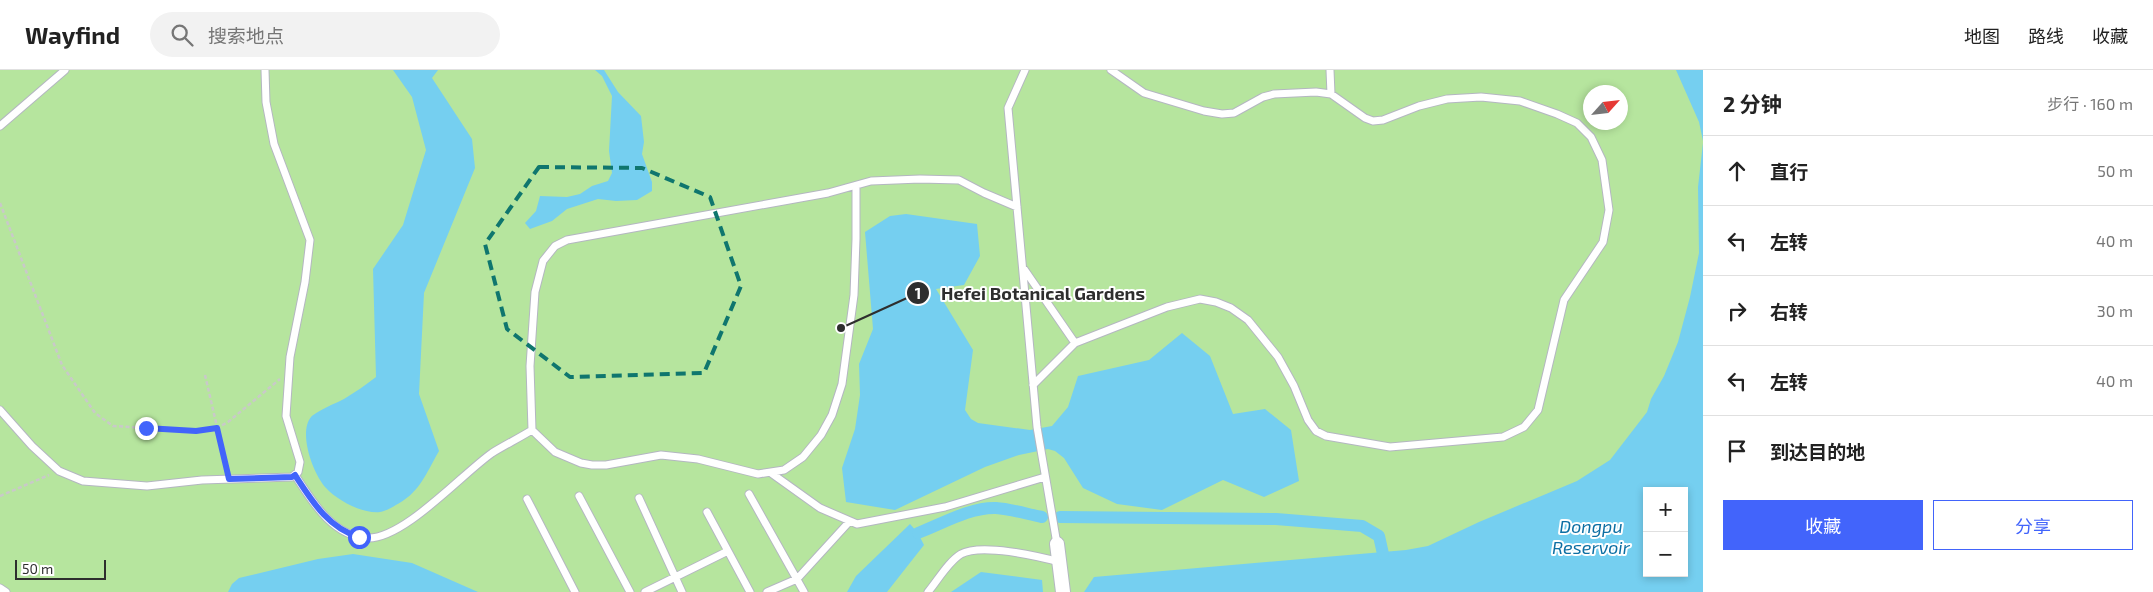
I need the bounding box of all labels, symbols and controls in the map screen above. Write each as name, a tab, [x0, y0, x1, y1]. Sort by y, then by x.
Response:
search box	[150, 12, 500, 57]
text: Wayfind	[25, 20, 120, 49]
icon: search	[168, 21, 196, 49]
text: 搜索地点	[208, 24, 284, 47]
text: 地图	[1964, 25, 2000, 47]
text: 路线	[2028, 25, 2064, 47]
text: 收藏	[2092, 25, 2128, 47]
north arrow	[1583, 85, 1628, 130]
text: 2 分钟	[1723, 91, 1782, 116]
text: 步行 · 160 m	[2047, 94, 2133, 113]
icon: ahead	[1723, 157, 1751, 185]
text: 直行	[1770, 160, 1808, 183]
text: 50 m	[2097, 161, 2133, 180]
icon: left	[1723, 227, 1751, 255]
text: 左转	[1770, 230, 1808, 253]
text: 40 m	[2096, 231, 2133, 250]
callout: Hefei Botanical Gardens	[906, 277, 1155, 310]
text: Hefei Botanical Gardens	[941, 282, 1145, 304]
text: 1	[915, 284, 921, 302]
icon: right	[1723, 297, 1751, 325]
text: 右转	[1770, 300, 1808, 323]
text: 30 m	[2097, 301, 2133, 320]
icon: left	[1723, 367, 1751, 395]
text: 左转	[1770, 370, 1808, 393]
text: 40 m	[2096, 371, 2133, 390]
route end	[135, 417, 158, 440]
icon: arrive	[1723, 437, 1751, 465]
text: 到达目的地	[1770, 440, 1865, 463]
map controls	[1643, 487, 1688, 577]
button: +	[1643, 487, 1688, 532]
button: 收藏	[1723, 500, 1923, 550]
button: 分享	[1933, 500, 2133, 550]
water label: Dongpu Reservoir	[1552, 515, 1631, 558]
route start	[348, 526, 371, 549]
button: −	[1643, 532, 1688, 577]
scale bar	[15, 557, 106, 580]
text: 50 m	[22, 560, 53, 577]

